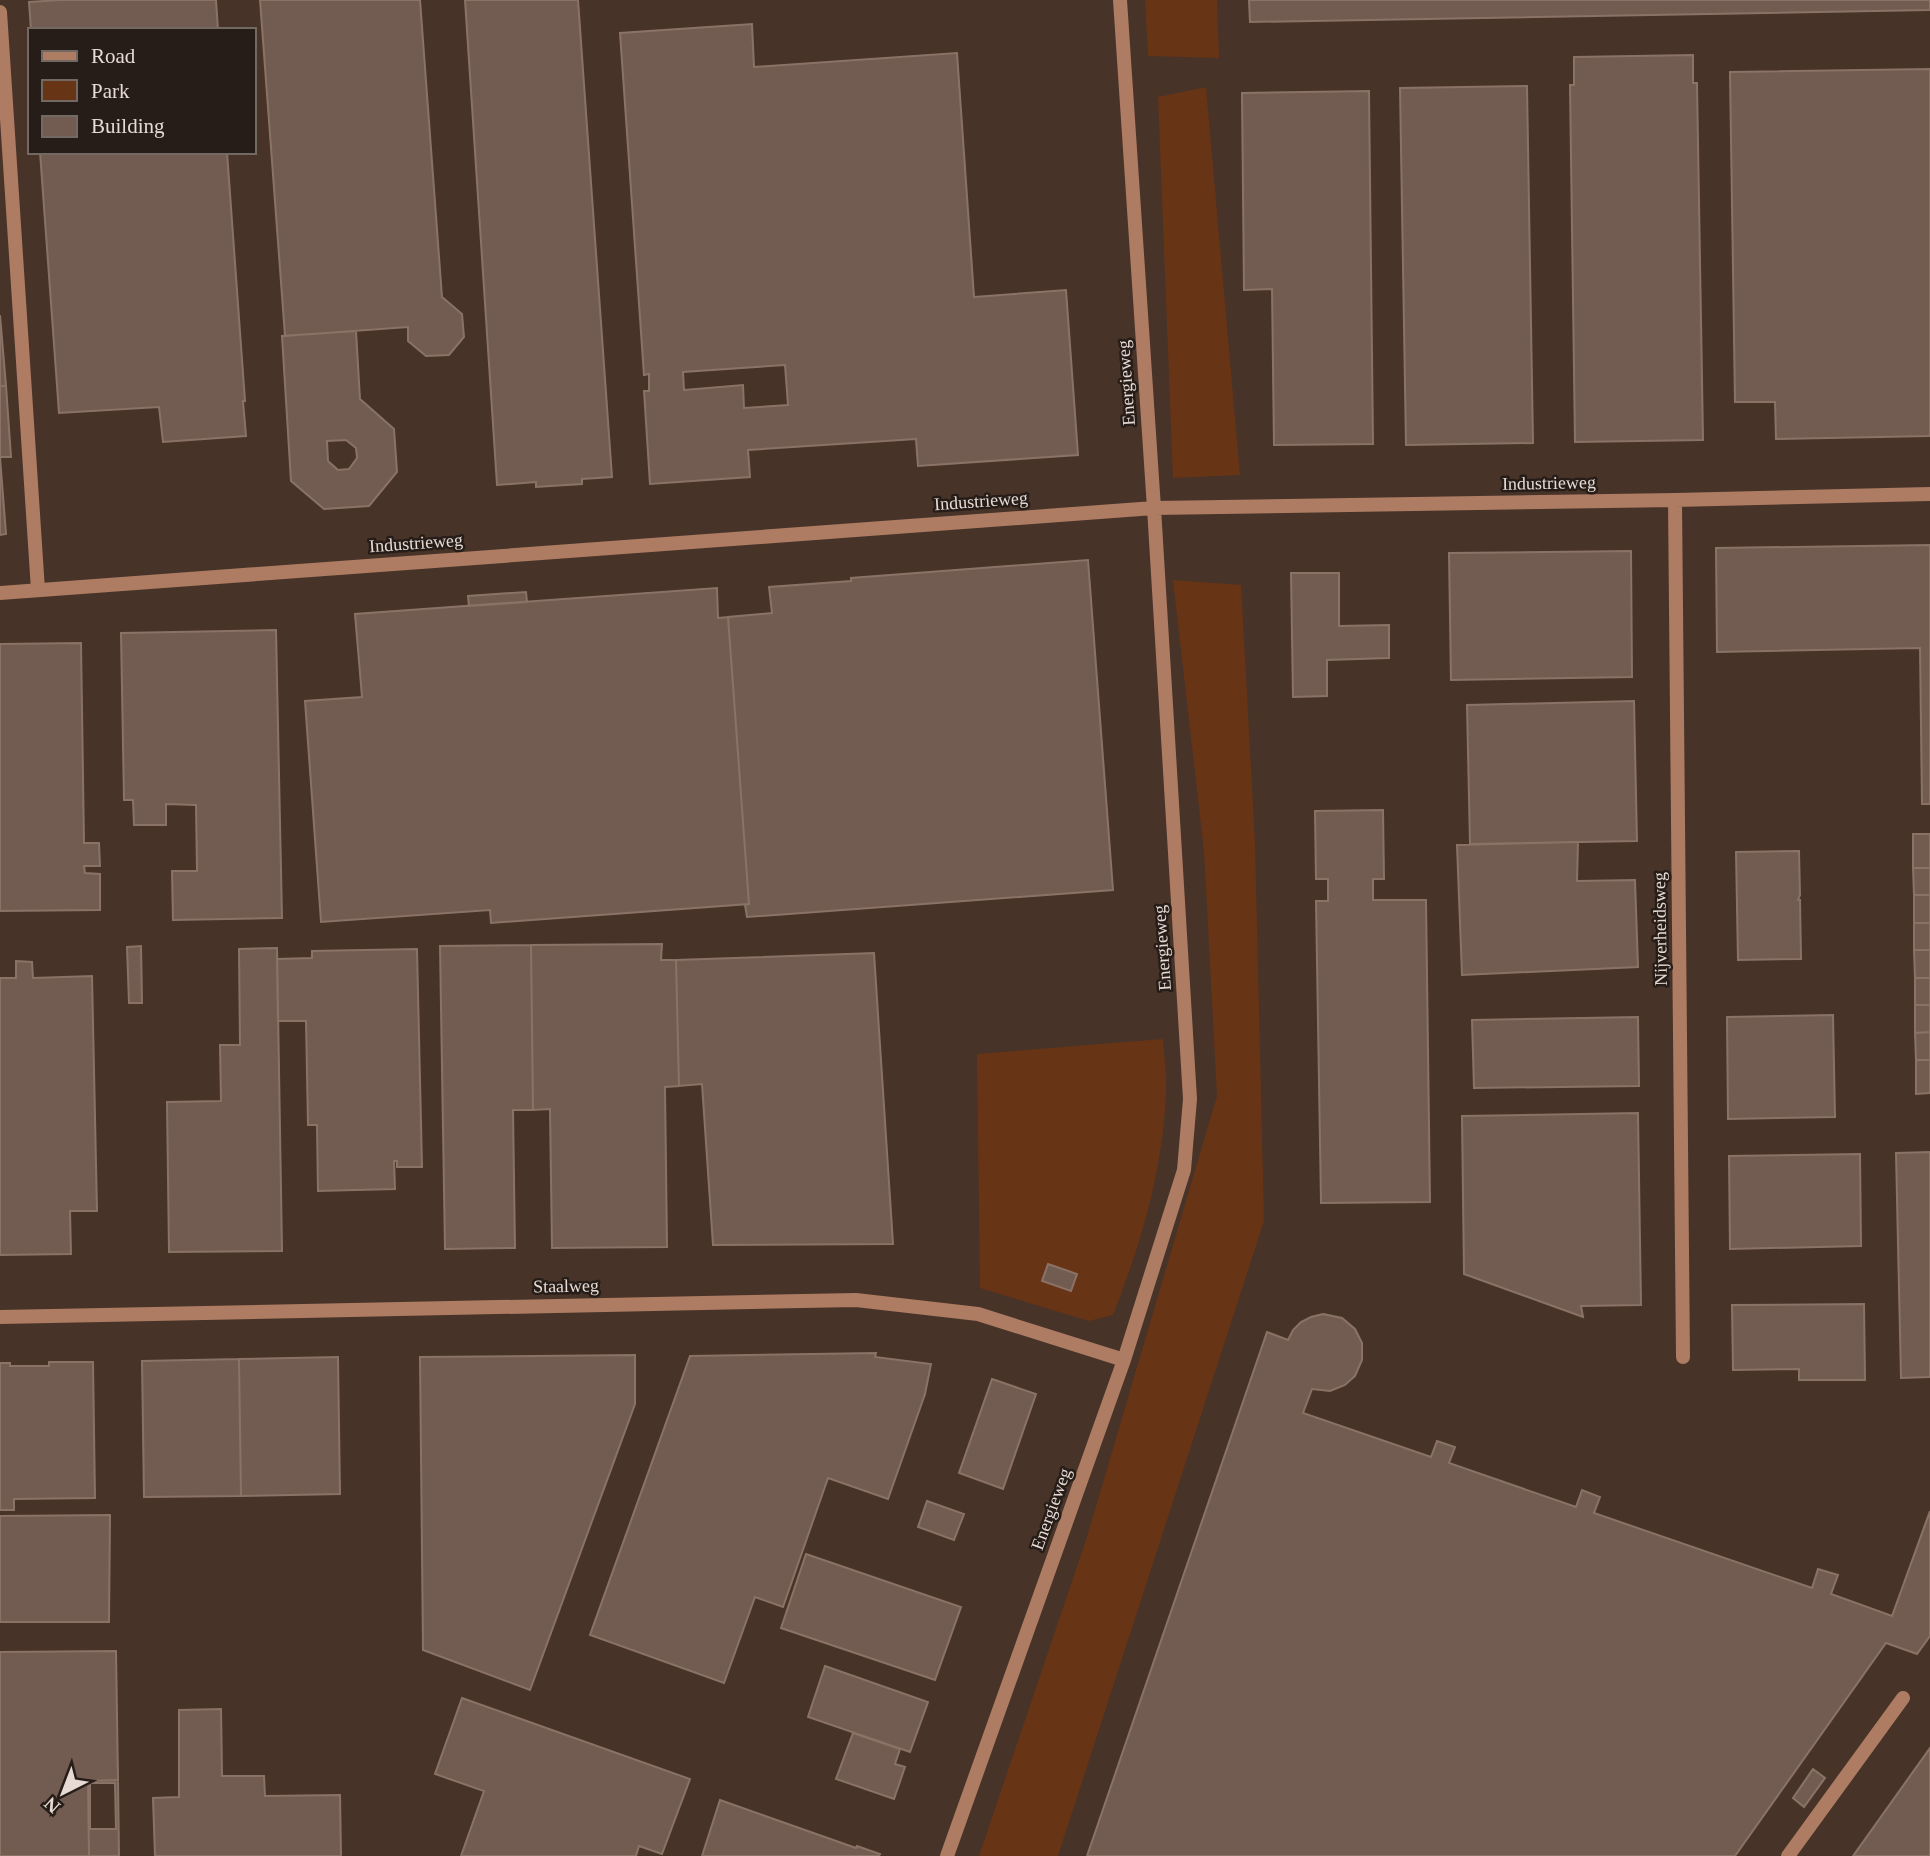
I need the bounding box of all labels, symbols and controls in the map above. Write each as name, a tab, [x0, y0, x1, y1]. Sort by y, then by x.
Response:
legend	[28, 28, 256, 154]
text: Road	[91, 44, 136, 68]
text: Park	[91, 79, 130, 103]
text: Building	[91, 114, 165, 138]
street label: Energieweg	[1113, 340, 1139, 426]
street label: Industrieweg	[1502, 472, 1596, 494]
street label: Industrieweg	[933, 488, 1029, 514]
street label: Industrieweg	[368, 530, 464, 556]
street label: Nijverheidsweg	[1649, 872, 1671, 986]
street label: Energieweg	[1149, 905, 1175, 991]
street label: Staalweg	[533, 1275, 599, 1297]
street label: Energieweg	[1027, 1465, 1075, 1553]
north arrow	[28, 1758, 98, 1828]
text: N	[40, 1793, 64, 1818]

